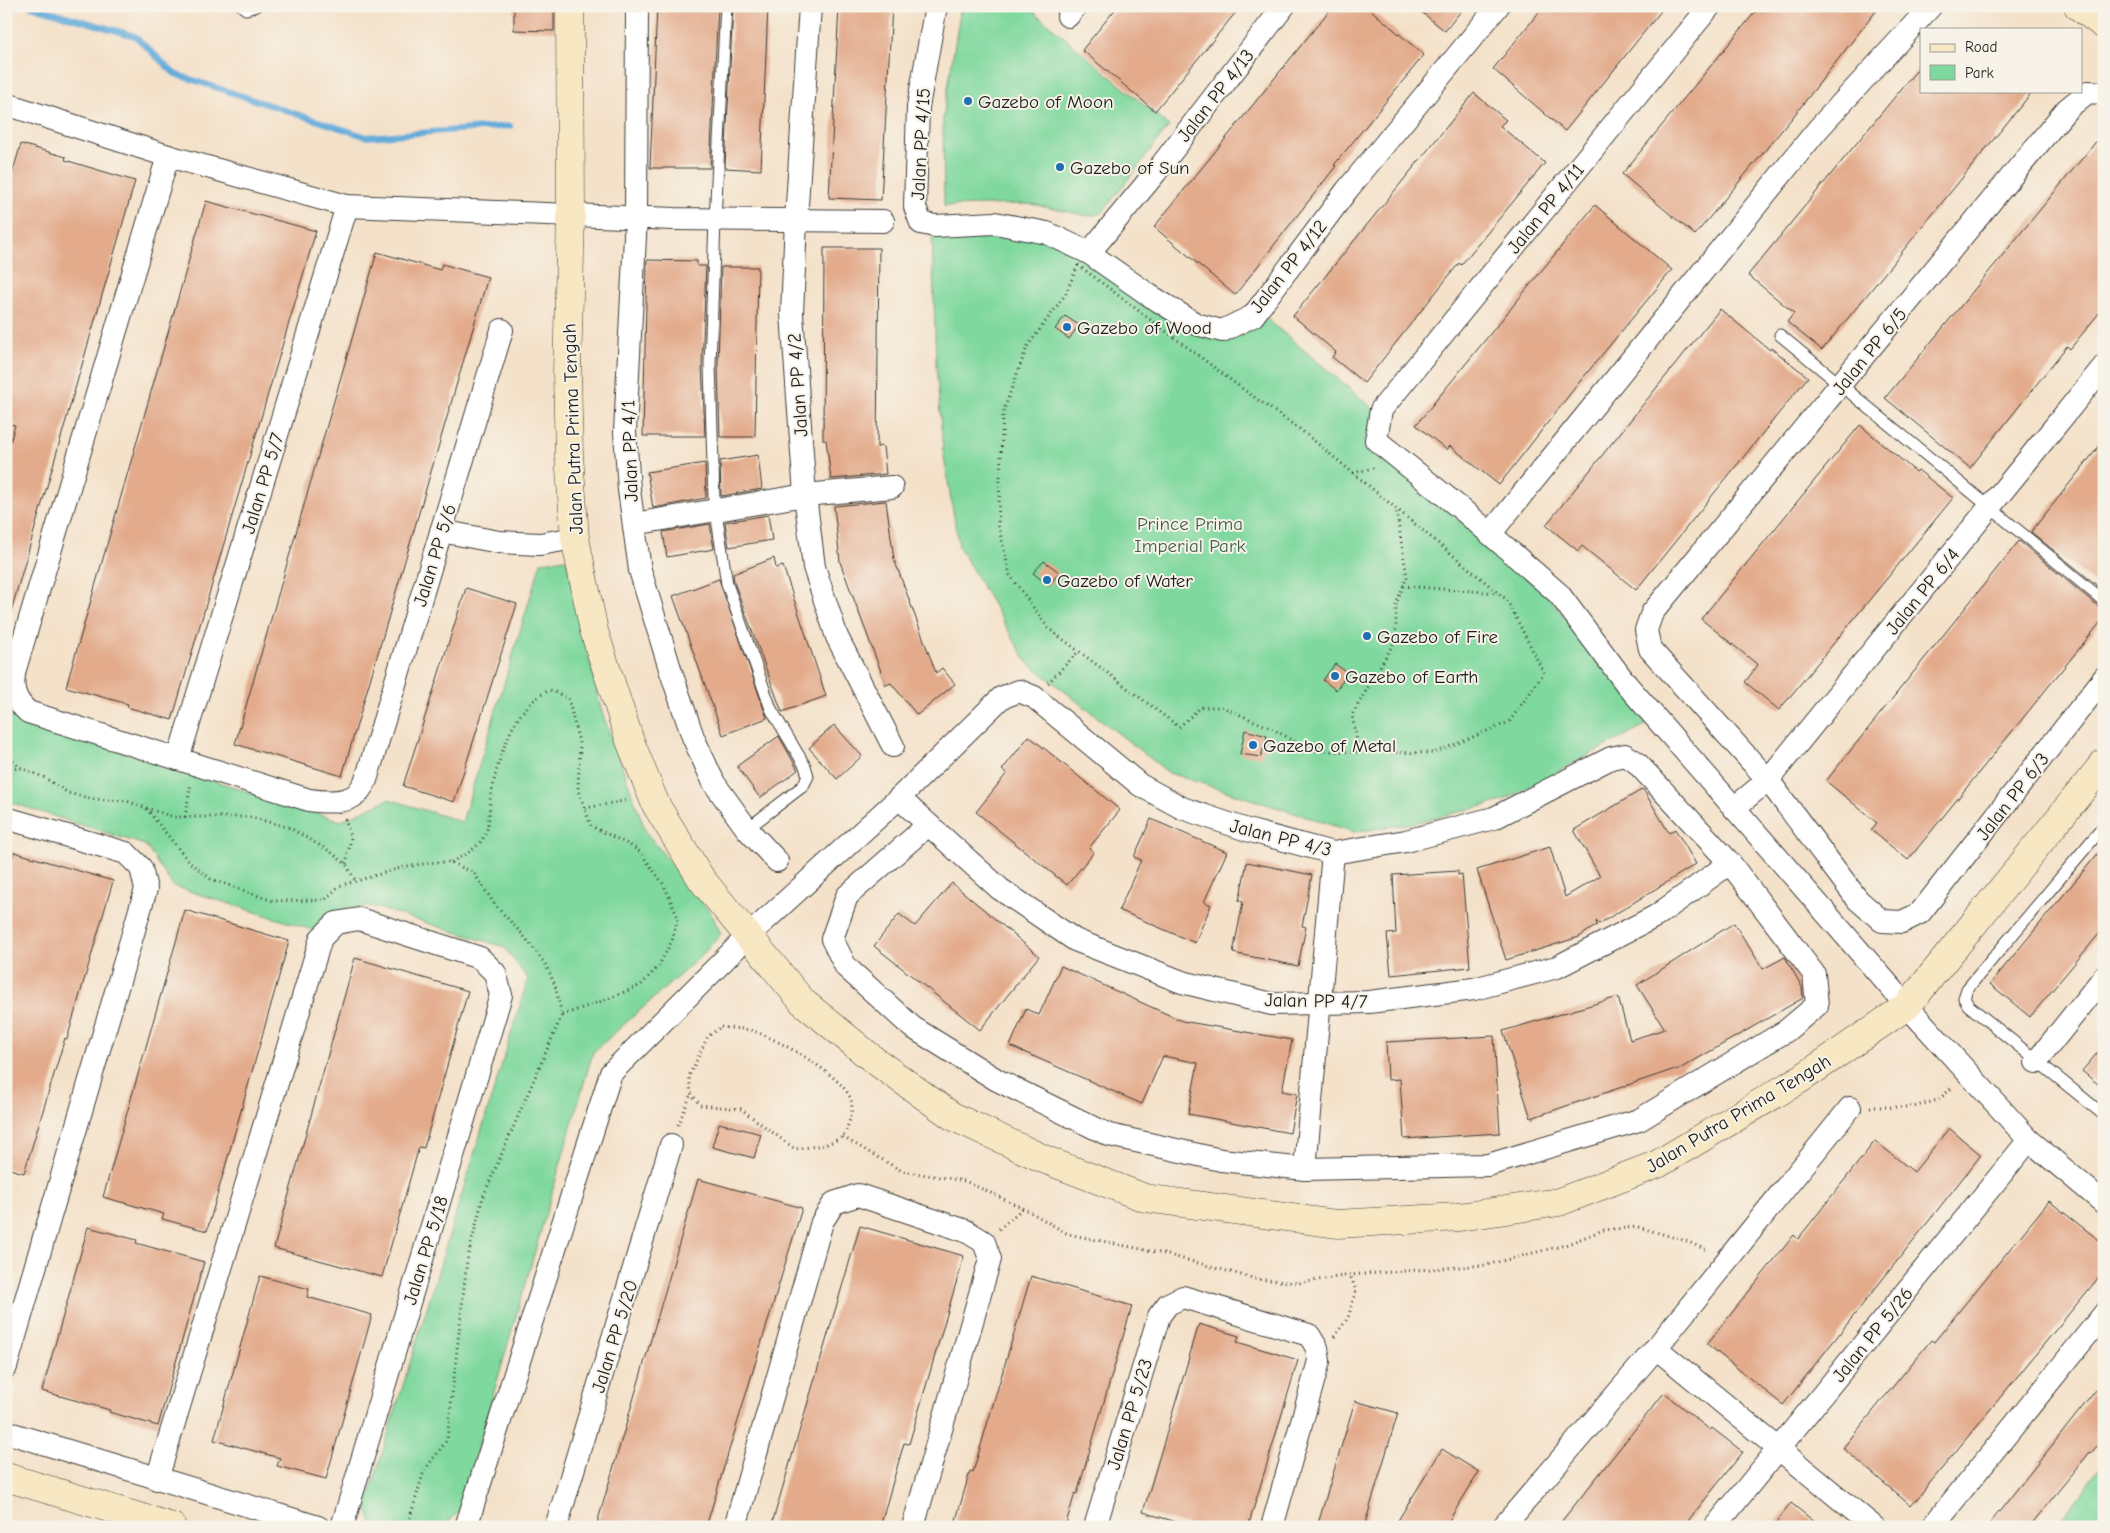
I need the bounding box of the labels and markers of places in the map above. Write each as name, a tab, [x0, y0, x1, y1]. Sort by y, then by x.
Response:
place label: Gazebo of Moon	[978, 91, 1113, 113]
marker: Gazebo of Moon	[962, 95, 974, 107]
place label: Gazebo of Sun	[1070, 157, 1190, 179]
marker: Gazebo of Sun	[1054, 161, 1066, 173]
place label: Gazebo of Wood	[1077, 317, 1212, 339]
marker: Gazebo of Wood	[1061, 321, 1073, 333]
place label: Gazebo of Water	[1057, 570, 1193, 592]
marker: Gazebo of Water	[1041, 574, 1053, 586]
place label: Gazebo of Fire	[1377, 626, 1498, 648]
marker: Gazebo of Fire	[1361, 630, 1373, 642]
place label: Gazebo of Earth	[1345, 666, 1478, 688]
marker: Gazebo of Earth	[1329, 670, 1341, 682]
place label: Gazebo of Metal	[1263, 735, 1396, 757]
marker: Gazebo of Metal	[1247, 739, 1259, 751]

